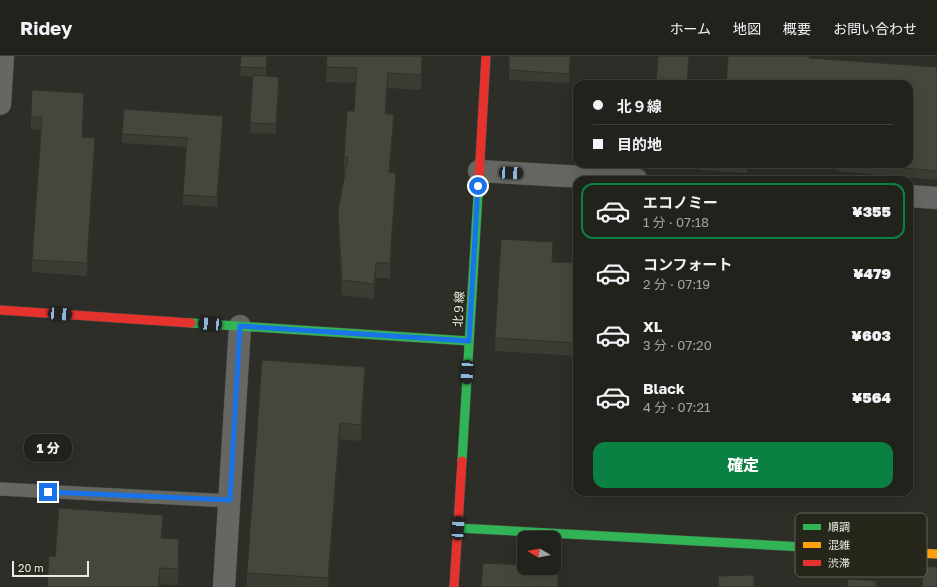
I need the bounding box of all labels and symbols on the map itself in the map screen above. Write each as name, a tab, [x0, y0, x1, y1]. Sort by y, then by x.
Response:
car	[499, 166, 523, 180]
route start	[469, 177, 487, 195]
street label: 北９線	[450, 291, 467, 327]
car	[48, 307, 72, 321]
car	[198, 317, 222, 331]
car	[460, 360, 474, 384]
callout: 1 分	[24, 434, 72, 462]
route end	[39, 483, 57, 501]
legend	[795, 513, 927, 577]
car	[451, 516, 465, 540]
text: 順調	[828, 520, 850, 533]
north arrow	[517, 531, 561, 575]
text: 混雑	[828, 538, 850, 551]
text: 渋滞	[828, 556, 850, 569]
scale bar	[12, 559, 89, 578]

